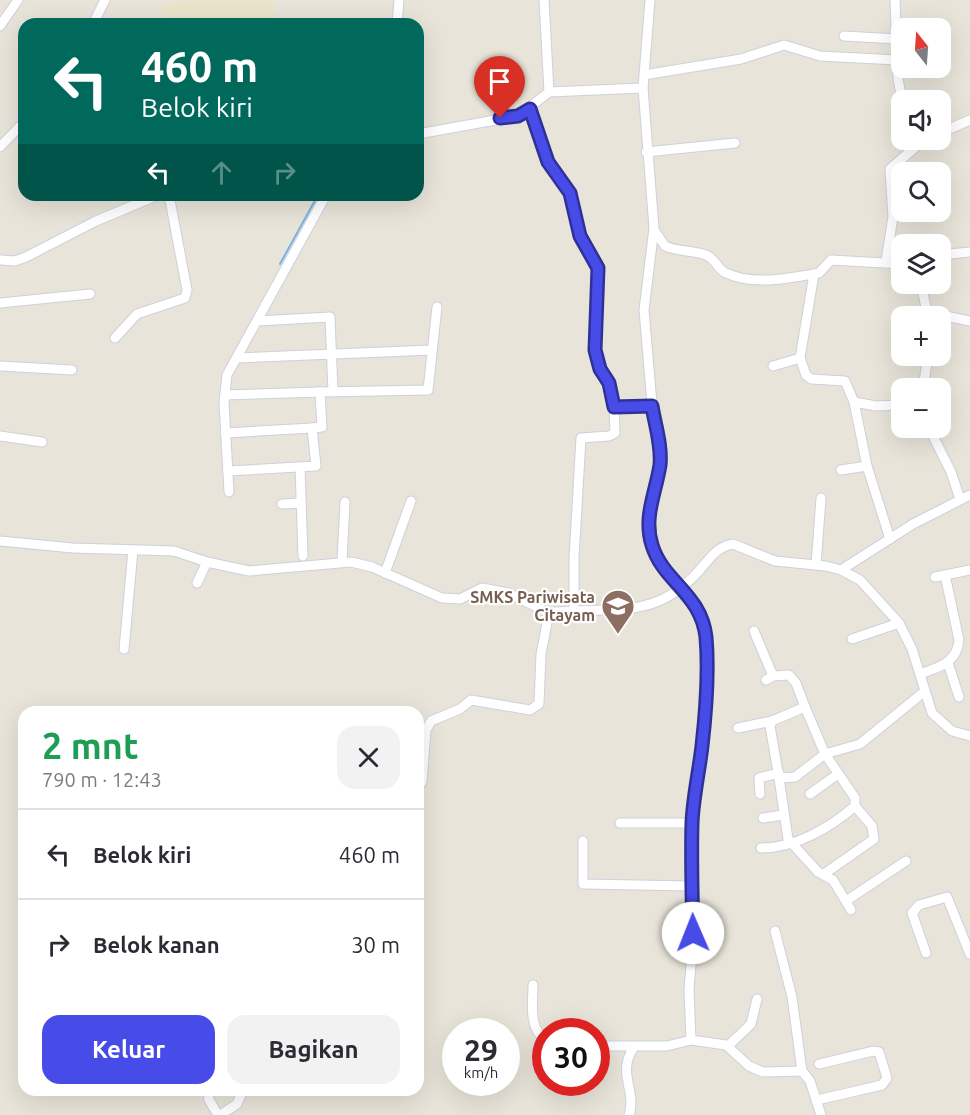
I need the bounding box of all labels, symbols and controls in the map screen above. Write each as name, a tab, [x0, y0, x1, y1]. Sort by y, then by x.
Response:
north arrow	[891, 18, 951, 78]
map controls	[891, 18, 951, 438]
icon: left	[42, 42, 120, 120]
text: 460 m	[141, 43, 258, 90]
pin	[474, 56, 525, 118]
icon: arrive	[483, 65, 516, 98]
button: sound	[891, 90, 951, 150]
text: Belok kiri	[141, 92, 253, 122]
icon: left	[142, 156, 175, 189]
icon: ahead	[205, 156, 238, 189]
icon: right	[268, 156, 301, 189]
button: search	[891, 162, 951, 222]
button: layers	[891, 234, 951, 294]
button: +	[891, 306, 951, 366]
button: −	[891, 378, 951, 438]
place label: SMKS Pariwisata Citayam	[470, 588, 595, 624]
school or university icon: SMKS Pariwisata Citayam	[600, 588, 636, 635]
text: 2 mnt	[42, 725, 138, 766]
button: close	[337, 726, 400, 789]
text: 790 m · 12:43	[42, 768, 162, 791]
icon: left	[42, 838, 75, 871]
text: Belok kiri	[93, 842, 191, 867]
text: 460 m	[339, 842, 400, 867]
position arrow	[661, 901, 725, 965]
icon: right	[42, 928, 75, 961]
text: Belok kanan	[93, 932, 220, 957]
text: 30 m	[351, 932, 400, 957]
button: Keluar	[42, 1015, 215, 1084]
button: Bagikan	[227, 1015, 400, 1084]
speed limit sign: 30	[532, 1018, 610, 1096]
text: 29	[464, 1033, 498, 1067]
text: km/h	[464, 1064, 498, 1081]

